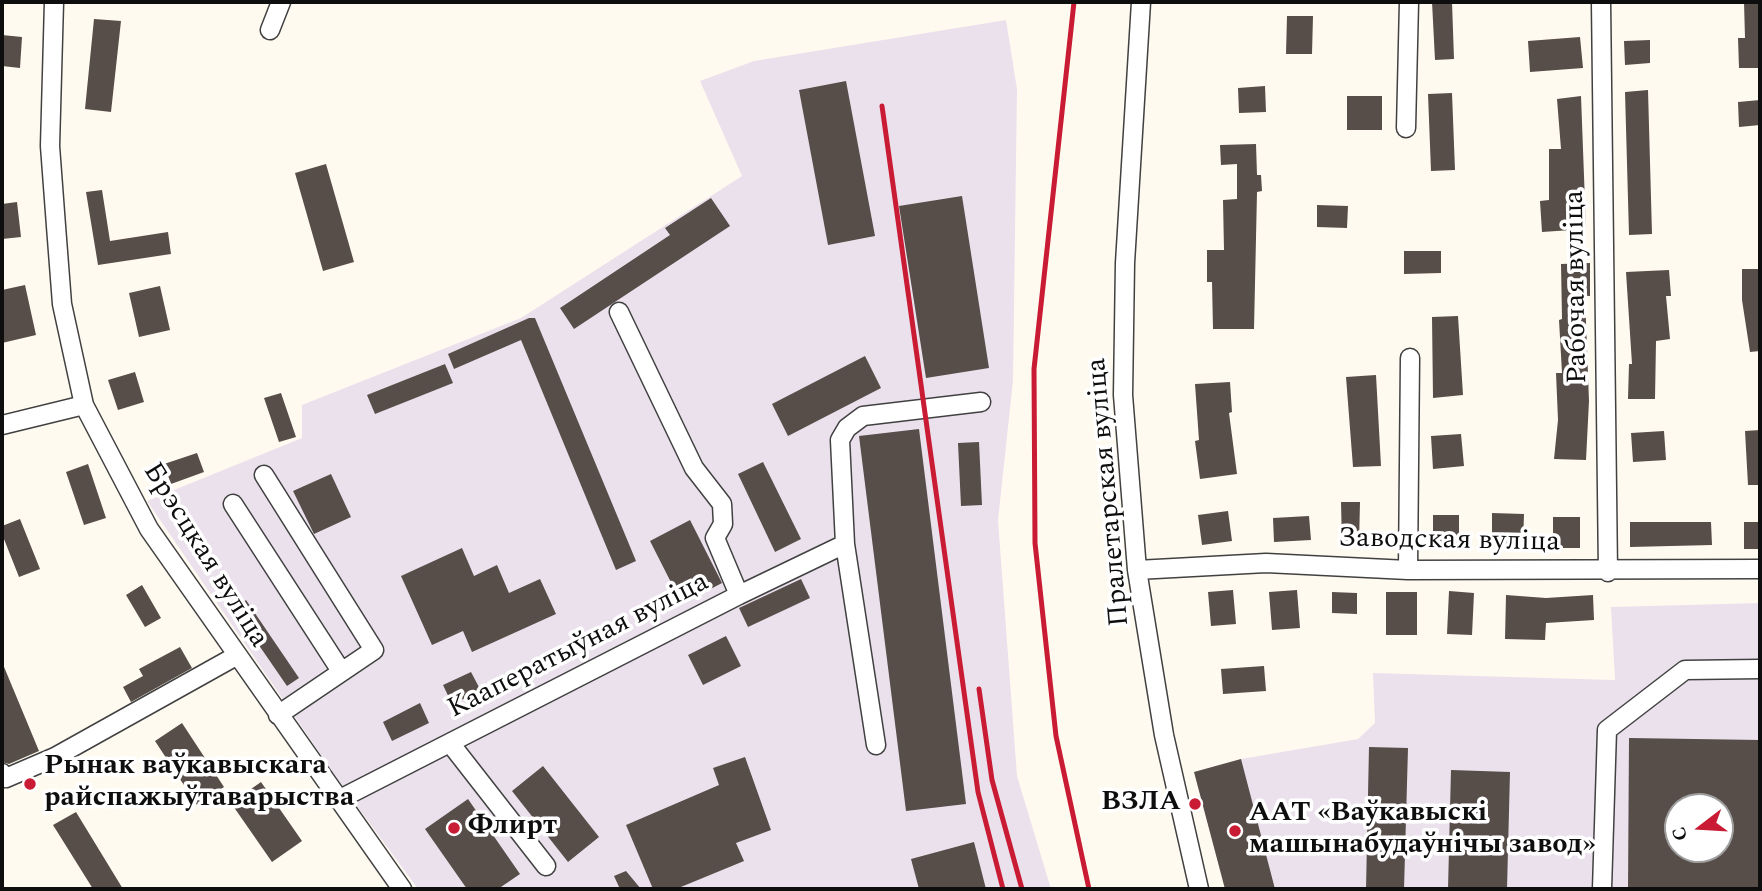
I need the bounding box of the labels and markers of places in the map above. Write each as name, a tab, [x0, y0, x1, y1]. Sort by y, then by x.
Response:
place label: Рынак ваўкавыскага райспажыўтаварыства	[44, 751, 354, 817]
marker: Рынак ваўкавыскага райспажыўтаварыства	[22, 776, 38, 792]
place label: ВЗЛА	[1101, 787, 1181, 821]
marker: ВЗЛА	[1187, 796, 1203, 812]
place label: ААТ «Ваўкавыскі машынабудаўнічы завод»	[1249, 798, 1596, 864]
place label: Флирт	[468, 811, 557, 845]
marker: Флирт	[446, 820, 462, 836]
marker: ААТ «Ваўкавыскі машынабудаўнічы завод»	[1227, 823, 1243, 839]

